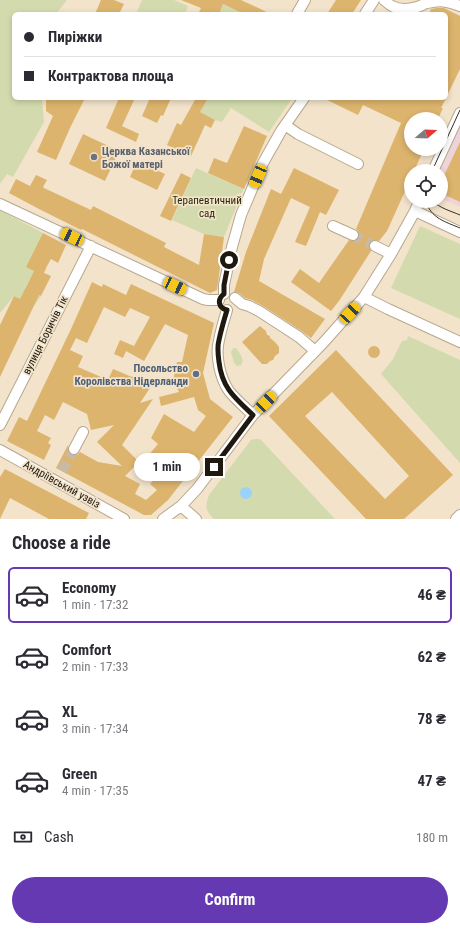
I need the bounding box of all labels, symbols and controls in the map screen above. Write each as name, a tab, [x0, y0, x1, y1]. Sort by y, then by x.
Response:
text: Пиріжки	[48, 28, 102, 46]
text: Контрактова площа	[48, 67, 174, 85]
north arrow	[404, 112, 448, 156]
map controls	[404, 112, 448, 208]
place label: Церква Казанської Божої матері	[102, 145, 191, 171]
marker: Церква Казанської Божої матері	[89, 152, 99, 162]
car	[248, 163, 268, 189]
button: locate	[404, 164, 448, 208]
park label: Терапевтичний сад	[172, 194, 242, 220]
car	[59, 226, 85, 248]
route start	[220, 251, 238, 269]
car	[162, 275, 188, 297]
street label: вулиця Боричів Тік	[20, 293, 71, 377]
car	[337, 300, 363, 326]
place label: Посольство Королівства Нідерланди	[74, 362, 189, 388]
marker: Посольство Королівства Нідерланди	[191, 369, 201, 379]
car	[253, 389, 279, 415]
callout: 1 min	[134, 453, 200, 481]
street label: Андріївський узвіз	[21, 458, 102, 511]
route end	[205, 458, 223, 476]
text: 1 min	[153, 459, 181, 474]
text: Choose a ride	[12, 532, 111, 553]
icon: car	[14, 577, 50, 613]
text: Economy	[62, 579, 116, 597]
text: 46 ₴	[417, 586, 446, 604]
text: 1 min · 17:32	[62, 597, 128, 612]
icon: car	[14, 639, 50, 675]
text: Comfort	[62, 641, 111, 659]
text: 62 ₴	[417, 648, 446, 666]
text: 2 min · 17:33	[62, 659, 128, 674]
icon: car	[14, 701, 50, 737]
text: XL	[62, 703, 78, 721]
text: 78 ₴	[417, 710, 446, 728]
text: 3 min · 17:34	[62, 721, 128, 736]
icon: car	[14, 763, 50, 799]
text: Green	[62, 765, 97, 783]
text: 47 ₴	[417, 772, 446, 790]
text: 4 min · 17:35	[62, 783, 128, 798]
icon: cash	[12, 826, 34, 848]
text: Cash	[44, 828, 74, 846]
text: 180 m	[416, 830, 448, 845]
button: Confirm	[12, 877, 448, 923]

